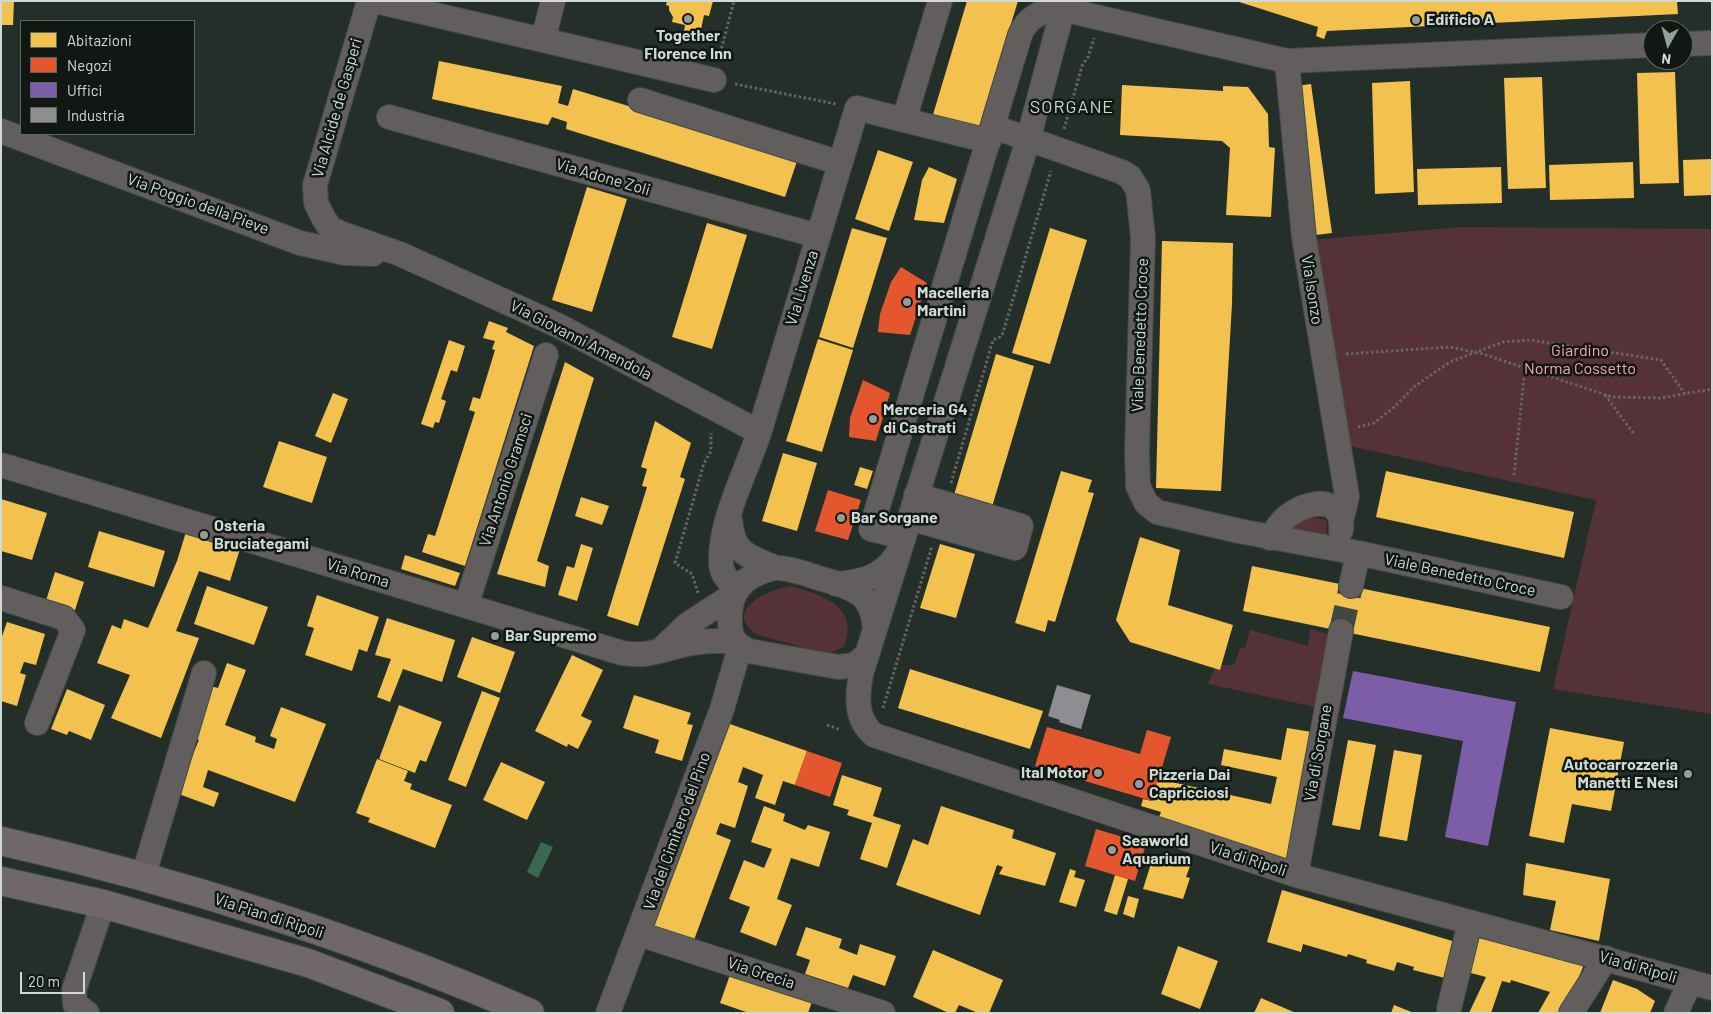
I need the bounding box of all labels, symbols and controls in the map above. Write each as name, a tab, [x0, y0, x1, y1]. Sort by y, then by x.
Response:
place label: Edificio A	[1426, 10, 1494, 30]
marker: Together Florence Inn	[682, 13, 694, 25]
marker: Edificio A	[1410, 14, 1422, 26]
legend	[20, 20, 195, 135]
north arrow	[1643, 20, 1693, 70]
place label: Together Florence Inn	[644, 26, 732, 64]
text: Abitazioni	[67, 31, 132, 49]
street label: Via Alcide de Gasperi	[308, 36, 366, 180]
text: N	[1661, 50, 1672, 68]
text: Negozi	[67, 56, 112, 74]
text: Uffici	[67, 81, 102, 99]
district label: SORGANE	[1029, 96, 1115, 118]
text: Industria	[67, 106, 125, 124]
street label: Via Adone Zoli	[554, 154, 652, 200]
street label: Via Poggio della Pieve	[124, 169, 272, 239]
street label: Via Livenza	[781, 248, 823, 328]
street label: Via Isonzo	[1297, 254, 1327, 326]
street label: Viale Benedetto Croce	[1128, 258, 1152, 412]
place label: Macelleria Martini	[917, 283, 989, 321]
street label: Via Giovanni Amendola	[507, 296, 655, 384]
marker: Macelleria Martini	[901, 296, 913, 308]
park label: Giardino Norma Cossetto	[1524, 341, 1636, 379]
place label: Merceria G4 di Castrati	[883, 400, 968, 438]
street label: Via Antonio Gramsci	[475, 411, 537, 549]
marker: Merceria G4 di Castrati	[867, 413, 879, 425]
place label: Bar Sorgane	[851, 508, 938, 528]
marker: Bar Sorgane	[835, 512, 847, 524]
place label: Osteria Bruciategami	[214, 516, 309, 554]
marker: Osteria Bruciategami	[198, 529, 210, 541]
street label: Viale Benedetto Croce	[1383, 550, 1537, 600]
street label: Via Roma	[324, 554, 392, 592]
place label: Bar Supremo	[505, 626, 597, 646]
marker: Bar Supremo	[489, 630, 501, 642]
street label: Via di Sorgane	[1300, 703, 1336, 803]
street label: Via del Cimitero del Pino	[639, 749, 715, 913]
place label: Autocarrozzeria Manetti E Nesi	[1564, 755, 1678, 793]
place label: Ital Motor	[1021, 763, 1088, 783]
place label: Pizzeria Dai Capricciosi	[1149, 765, 1230, 803]
marker: Ital Motor	[1092, 767, 1104, 779]
marker: Autocarrozzeria Manetti E Nesi	[1682, 768, 1694, 780]
marker: Pizzeria Dai Capricciosi	[1133, 778, 1145, 790]
place label: Seaworld Aquarium	[1122, 831, 1191, 869]
street label: Via di Ripoli	[1207, 838, 1289, 880]
marker: Seaworld Aquarium	[1106, 844, 1118, 856]
street label: Via Pian di Ripoli	[212, 889, 326, 943]
street label: Via di Ripoli	[1597, 947, 1679, 987]
street label: Via Grecia	[725, 953, 797, 993]
scale bar	[22, 962, 88, 994]
text: 20 m	[28, 972, 60, 990]

